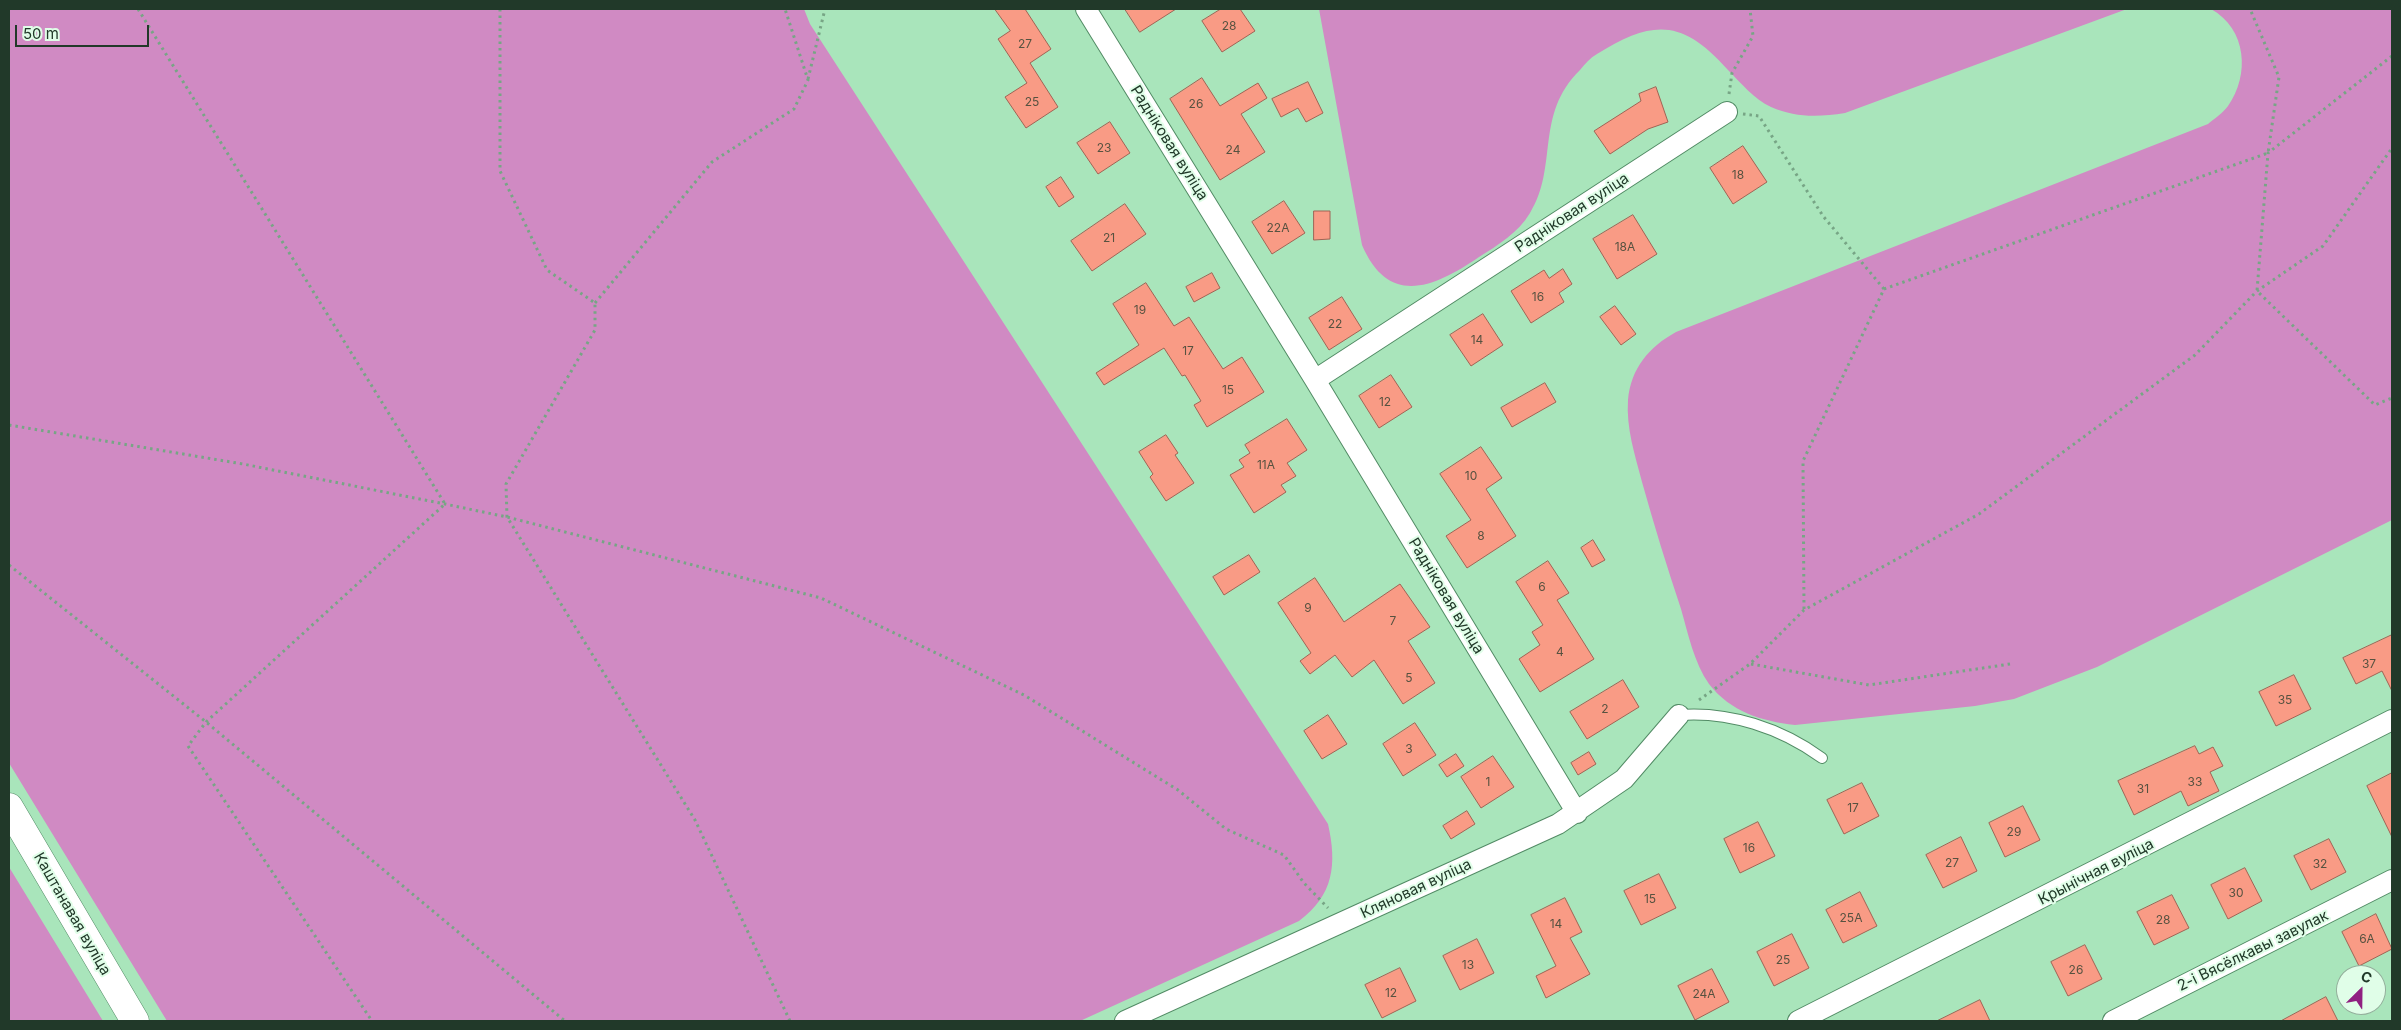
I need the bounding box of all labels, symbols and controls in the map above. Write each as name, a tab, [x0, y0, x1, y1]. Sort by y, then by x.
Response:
scale bar	[18, 15, 151, 47]
house number: 28	[1222, 19, 1236, 33]
text: 50 m	[23, 24, 59, 43]
house number: 27	[1018, 37, 1032, 51]
street label: Радніковая вуліца	[1126, 82, 1212, 204]
house number: 25	[1025, 95, 1039, 109]
house number: 26	[1189, 97, 1203, 111]
house number: 23	[1097, 141, 1111, 155]
house number: 24	[1226, 143, 1240, 157]
house number: 18	[1732, 168, 1744, 182]
street label: Радніковая вуліца	[1512, 170, 1632, 256]
house number: 22А	[1267, 221, 1289, 235]
house number: 21	[1103, 231, 1115, 245]
house number: 18А	[1615, 240, 1635, 254]
house number: 16	[1532, 290, 1544, 304]
house number: 19	[1134, 303, 1146, 317]
house number: 22	[1328, 317, 1342, 331]
house number: 14	[1471, 333, 1483, 347]
house number: 17	[1182, 344, 1194, 358]
house number: 15	[1222, 383, 1234, 397]
house number: 12	[1379, 395, 1391, 409]
house number: 11А	[1257, 458, 1275, 472]
house number: 10	[1465, 469, 1477, 483]
house number: 8	[1477, 529, 1485, 543]
street label: Радніковая вуліца	[1404, 535, 1488, 657]
house number: 6	[1538, 580, 1546, 594]
house number: 9	[1304, 601, 1312, 615]
house number: 7	[1390, 614, 1396, 628]
house number: 4	[1556, 645, 1564, 659]
house number: 37	[2362, 657, 2376, 671]
house number: 5	[1405, 671, 1413, 685]
house number: 35	[2278, 693, 2292, 707]
house number: 2	[1601, 702, 1609, 716]
house number: 3	[1405, 742, 1413, 756]
house number: 1	[1486, 775, 1490, 789]
house number: 33	[2188, 775, 2202, 789]
house number: 31	[2137, 782, 2149, 796]
house number: 17	[1847, 801, 1859, 815]
house number: 29	[2007, 825, 2021, 839]
street label: Крынічная вуліца	[2035, 835, 2157, 909]
house number: 16	[1743, 841, 1755, 855]
street label: Каштанавая вуліца	[29, 849, 115, 979]
street label: Кляновая вуліца	[1358, 855, 1474, 923]
house number: 27	[1945, 856, 1959, 870]
house number: 32	[2313, 857, 2327, 871]
house number: 30	[2229, 886, 2243, 900]
house number: 15	[1644, 892, 1656, 906]
street label: 2-і Вясёлкавы завулак	[2175, 907, 2331, 995]
house number: 25А	[1840, 911, 1862, 925]
house number: 28	[2156, 913, 2170, 927]
house number: 14	[1550, 917, 1562, 931]
house number: 6А	[2359, 932, 2375, 946]
house number: 25	[1776, 953, 1790, 967]
house number: 13	[1462, 958, 1474, 972]
house number: 26	[2069, 963, 2083, 977]
north arrow	[2336, 965, 2386, 1015]
text: С	[2359, 967, 2375, 986]
house number: 12	[1385, 986, 1397, 1000]
house number: 24А	[1692, 987, 1716, 1001]

